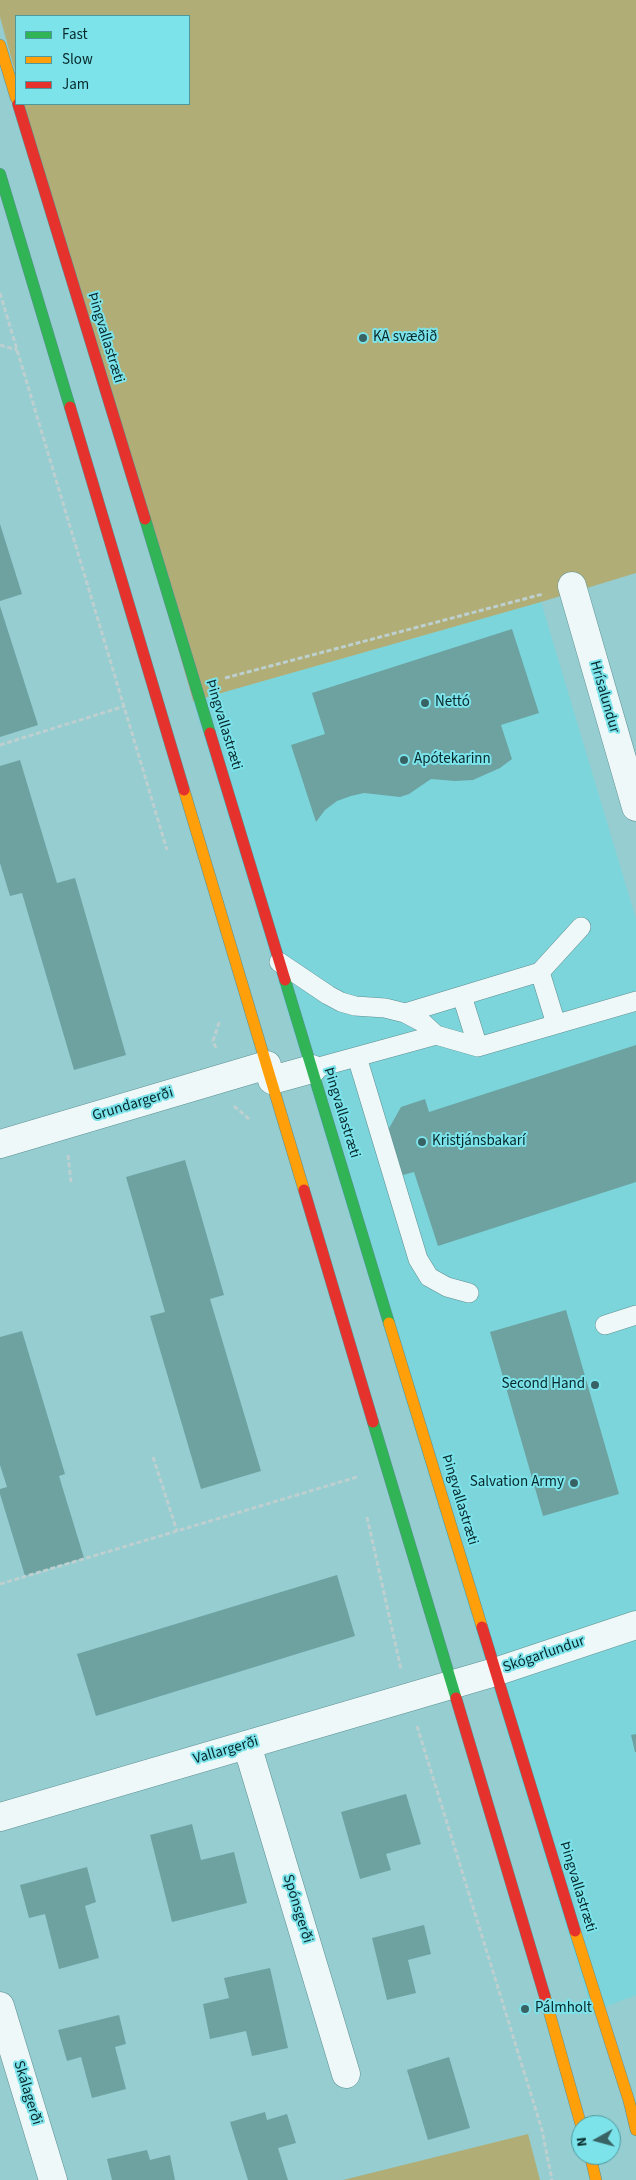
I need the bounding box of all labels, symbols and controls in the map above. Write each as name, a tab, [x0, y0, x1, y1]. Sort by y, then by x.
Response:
legend	[15, 15, 190, 105]
text: Fast	[62, 24, 88, 45]
text: Slow	[62, 49, 93, 70]
text: Jam	[62, 74, 89, 95]
street label: Þingvallastræti	[83, 291, 127, 385]
place label: KA svæðið	[373, 329, 437, 347]
marker: KA svæðið	[357, 332, 369, 344]
street label: Hrísalundur	[585, 659, 623, 735]
street label: Þingvallastræti	[201, 678, 245, 772]
place label: Nettó	[435, 694, 470, 712]
marker: Nettó	[419, 697, 431, 709]
place label: Apótekarinn	[414, 751, 491, 769]
marker: Apótekarinn	[398, 754, 410, 766]
street label: Þingvallastræti	[319, 1066, 363, 1160]
street label: Grundargerði	[90, 1084, 176, 1126]
place label: Kristjánsbakarí	[432, 1133, 526, 1151]
marker: Kristjánsbakarí	[416, 1136, 428, 1148]
place label: Second Hand	[501, 1376, 585, 1394]
marker: Second Hand	[589, 1379, 601, 1391]
street label: Þingvallastræti	[437, 1453, 481, 1547]
place label: Salvation Army	[470, 1474, 564, 1492]
marker: Salvation Army	[568, 1477, 580, 1489]
street label: Skógarlundur	[501, 1633, 587, 1677]
street label: Vallargerði	[191, 1733, 261, 1769]
street label: Þingvallastræti	[555, 1840, 599, 1934]
street label: Spónsgerði	[278, 1873, 316, 1945]
place label: Pálmholt	[535, 2000, 592, 2018]
marker: Pálmholt	[519, 2003, 531, 2015]
street label: Skálagerði	[9, 2059, 45, 2127]
north arrow	[571, 2115, 621, 2165]
text: N	[572, 2136, 593, 2148]

